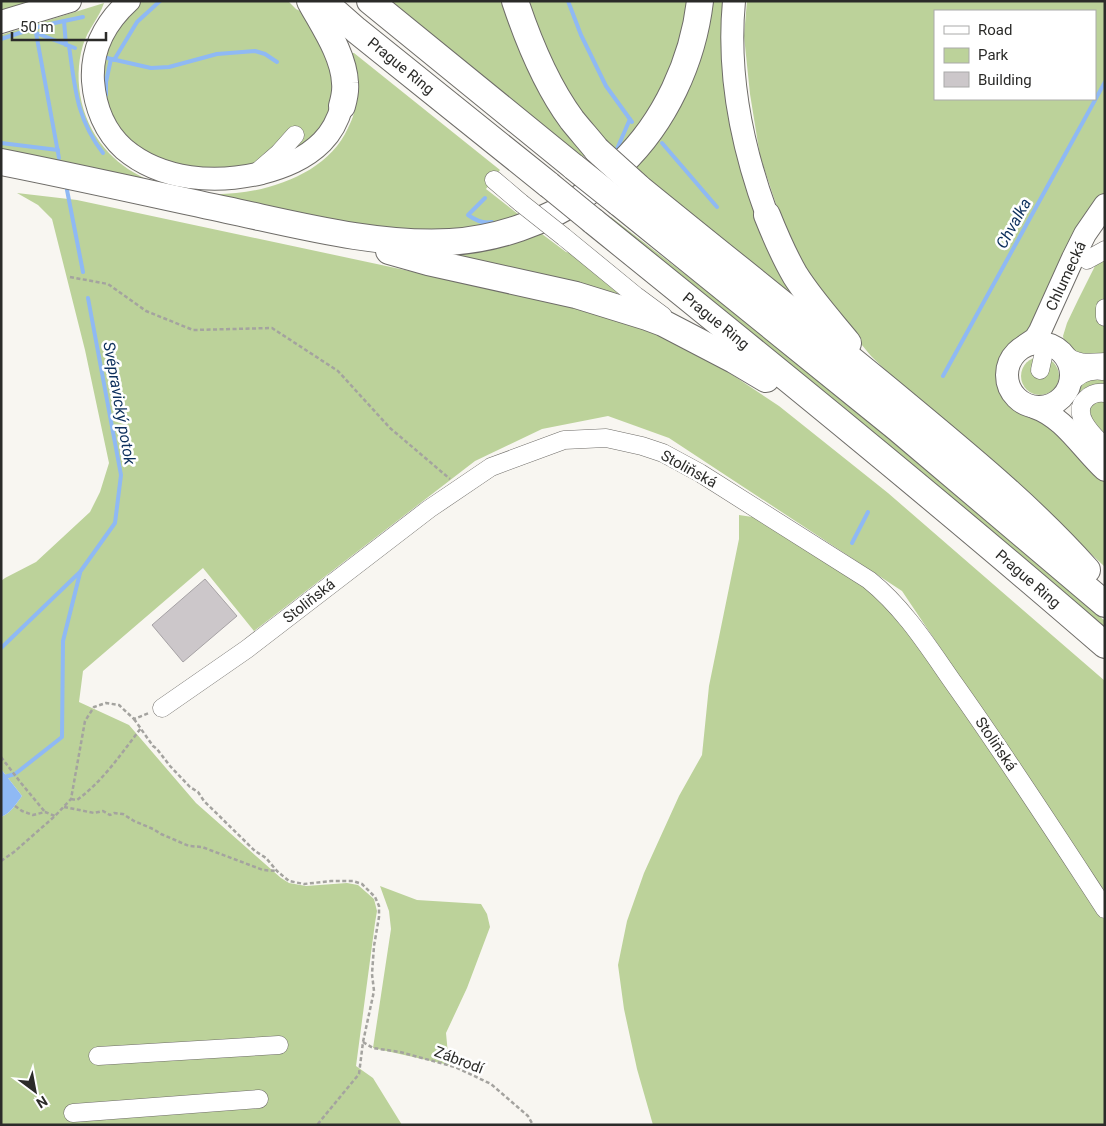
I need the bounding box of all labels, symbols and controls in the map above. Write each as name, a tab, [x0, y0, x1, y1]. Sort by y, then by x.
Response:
scale bar	[12, 10, 106, 42]
legend	[934, 10, 1096, 100]
text: 50 m	[20, 18, 54, 36]
text: Road	[978, 21, 1012, 39]
street label: Prague Ring	[364, 34, 438, 98]
text: Park	[978, 46, 1009, 64]
text: Building	[978, 71, 1032, 89]
water label: Chvalka	[992, 195, 1035, 252]
street label: Chlumecká	[1042, 238, 1090, 314]
street label: Prague Ring	[679, 289, 753, 353]
water label: Svépravický potok	[99, 340, 140, 467]
street label: Stoliňská	[658, 446, 720, 492]
street label: Prague Ring	[992, 546, 1064, 612]
street label: Stoliňská	[279, 575, 339, 627]
street label: Stoliňská	[971, 714, 1021, 774]
street label: Zábrodí	[432, 1042, 487, 1078]
north arrow	[10, 1066, 60, 1116]
text: N	[33, 1093, 50, 1111]

